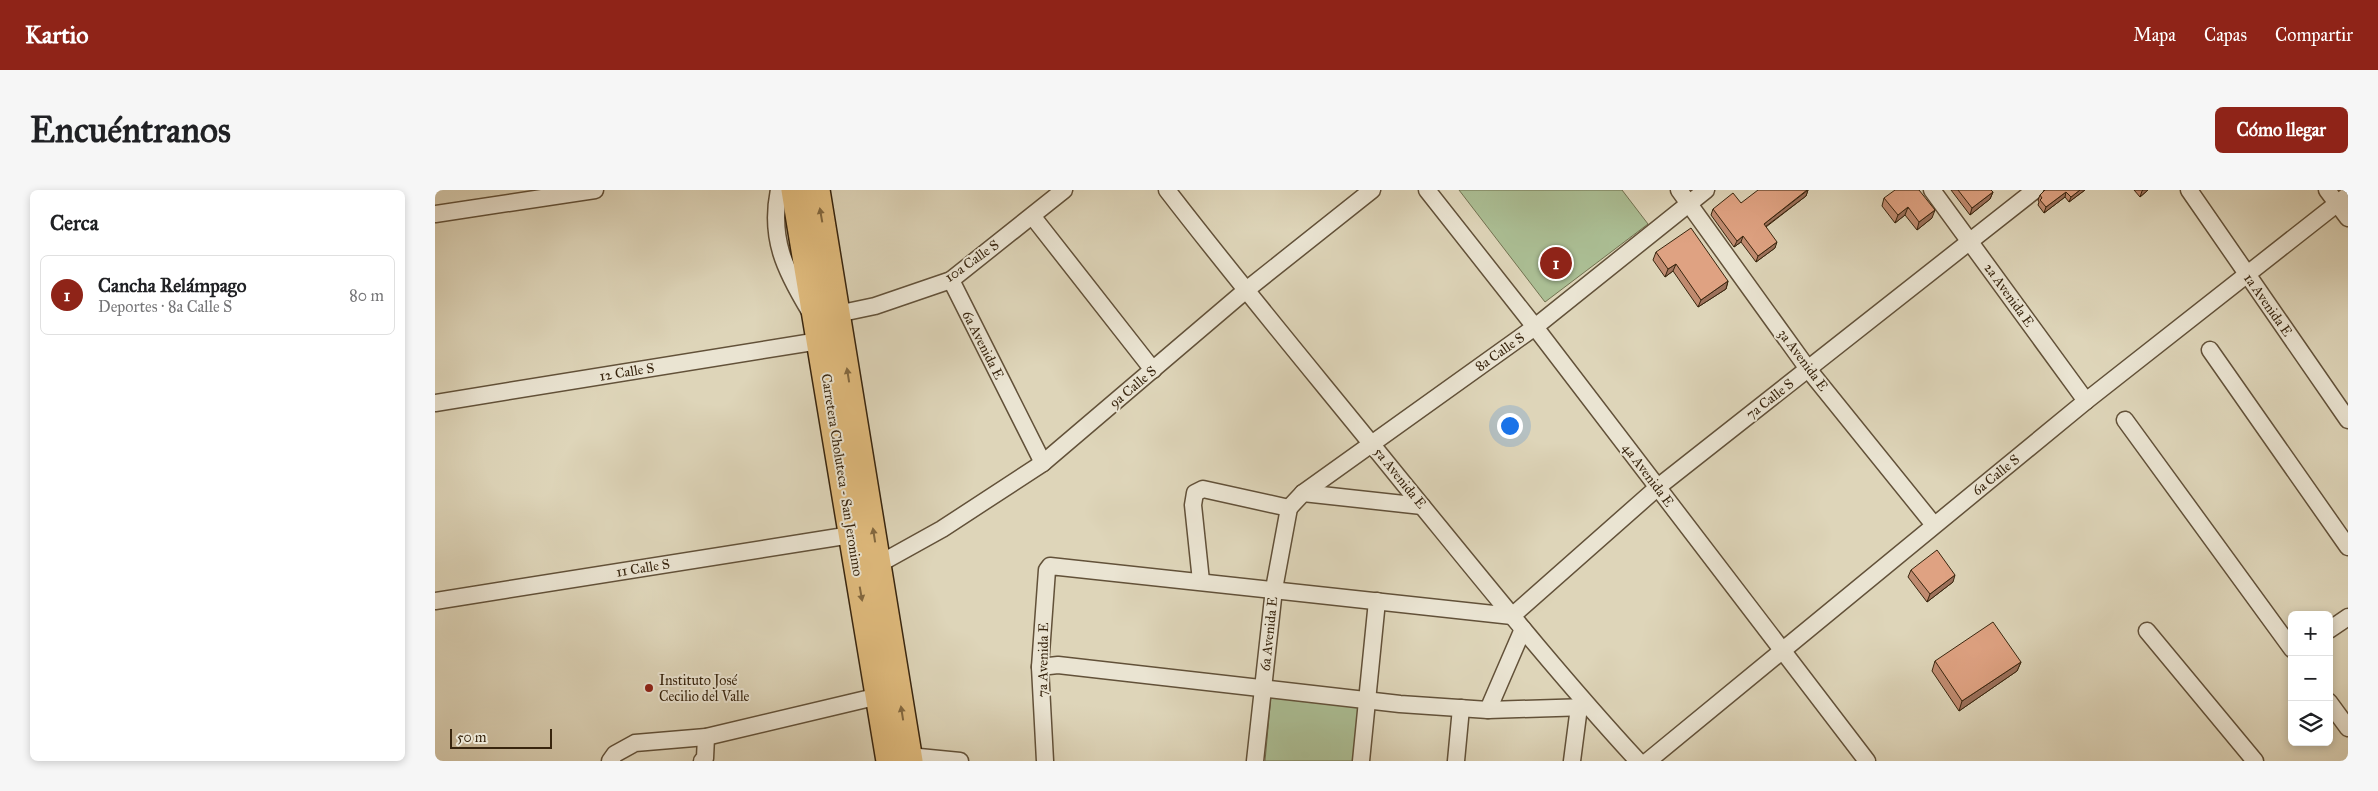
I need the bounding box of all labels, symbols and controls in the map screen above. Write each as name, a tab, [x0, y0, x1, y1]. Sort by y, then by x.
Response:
text: Kartio	[25, 20, 88, 50]
text: Mapa	[2133, 24, 2176, 46]
text: Capas	[2204, 24, 2247, 46]
text: Compartir	[2275, 24, 2353, 46]
button: Cómo llegar	[2215, 107, 2348, 153]
text: Encuéntranos	[30, 109, 231, 152]
one-way arrow	[816, 206, 824, 222]
text: Cerca	[50, 210, 99, 236]
street label: 10a Calle S	[942, 236, 1002, 286]
pin: 1	[1540, 244, 1572, 282]
street label: 2a Avenida E	[1980, 260, 2038, 330]
street label: 1a Avenida E	[2240, 270, 2296, 340]
text: Cancha Relámpago	[98, 274, 246, 297]
text: 1	[64, 286, 70, 305]
text: 80 m	[349, 286, 384, 305]
text: Deportes · 8a Calle S	[98, 297, 232, 316]
street label: 6a Avenida E	[958, 308, 1008, 382]
street label: 3a Avenida E	[1774, 326, 1832, 394]
street label: 8a Calle S	[1472, 329, 1528, 375]
street label: 12 Calle S	[598, 359, 656, 385]
street label: 9a Calle S	[1106, 362, 1160, 412]
one-way arrow	[843, 366, 851, 382]
street label: Carretera Choluteca - San Jeronimo	[817, 372, 866, 578]
street label: 7a Calle S	[1743, 375, 1797, 423]
your location	[1497, 413, 1523, 439]
street label: 4a Avenida E	[1619, 440, 1677, 510]
street label: 5a Avenida E	[1370, 444, 1430, 512]
street label: 6a Calle S	[1969, 451, 2023, 499]
one-way arrow	[870, 527, 878, 543]
street label: 11 Calle S	[615, 555, 671, 581]
one-way arrow	[858, 586, 866, 602]
street label: 6a Avenida E	[1257, 596, 1281, 672]
map controls	[2288, 611, 2333, 746]
button: +	[2288, 611, 2333, 656]
street label: 7a Avenida E	[1034, 622, 1052, 698]
button: −	[2288, 656, 2333, 701]
place label: Instituto José Cecilio del Valle	[659, 672, 750, 705]
marker: Instituto José Cecilio del Valle	[643, 682, 655, 694]
button: layers	[2288, 701, 2333, 746]
one-way arrow	[898, 705, 906, 721]
scale bar	[450, 726, 553, 749]
text: 50 m	[457, 729, 486, 746]

